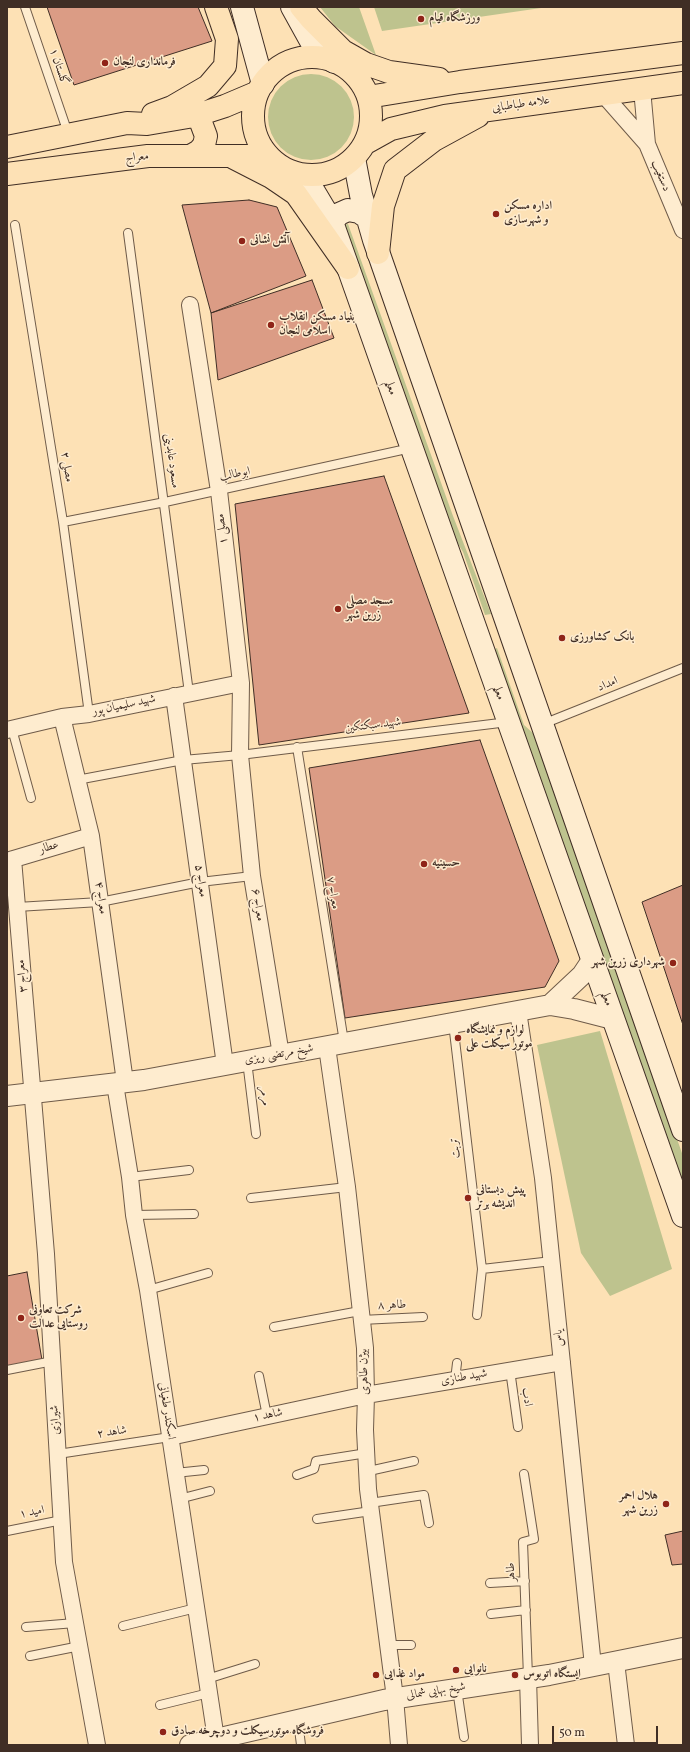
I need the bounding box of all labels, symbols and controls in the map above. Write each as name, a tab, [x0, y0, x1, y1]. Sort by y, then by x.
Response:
place label: ورزشگاه قیام	[429, 12, 480, 26]
marker: ورزشگاه قیام	[416, 14, 426, 24]
street label: گلستان ۱	[45, 47, 71, 87]
place label: فرمانداری لنجان	[113, 56, 176, 70]
marker: فرمانداری لنجان	[100, 58, 110, 68]
street label: علامه طباطبایی	[491, 94, 551, 116]
street label: معراج	[124, 150, 150, 166]
street label: دستغیب	[647, 158, 673, 194]
place label: اداره مسکن و شهرسازی	[504, 200, 552, 228]
marker: اداره مسکن و شهرسازی	[491, 209, 501, 219]
place label: آتش نشانی	[250, 234, 289, 248]
marker: آتش نشانی	[237, 236, 247, 246]
place label: بنیاد مسکن انقلاب اسلامی لنجان	[279, 311, 355, 339]
marker: بنیاد مسکن انقلاب اسلامی لنجان	[266, 320, 276, 330]
street label: معلم	[381, 379, 399, 397]
street label: مسعود عابدینی	[160, 433, 182, 489]
street label: مصلی ۲	[56, 451, 76, 483]
street label: ابوطالب	[218, 465, 252, 485]
street label: مصلی ۱	[214, 513, 232, 545]
place label: مسجد مصلی زرین شهر	[346, 595, 393, 623]
marker: مسجد مصلی زرین شهر	[333, 604, 343, 614]
place label: بانک کشاورزی	[570, 631, 634, 645]
marker: بانک کشاورزی	[557, 633, 567, 643]
street label: امداد	[596, 674, 620, 696]
street label: معلم	[489, 684, 507, 702]
street label: شهید سلیمیان پور	[91, 692, 157, 720]
street label: شهید سبکتکین	[344, 715, 402, 737]
street label: عطار	[37, 838, 61, 858]
place label: حسینیه	[432, 857, 460, 871]
marker: حسینیه	[419, 859, 429, 869]
street label: معراج ۵	[191, 864, 209, 898]
street label: معراح ۷	[322, 876, 342, 910]
street label: معراج ۴	[91, 881, 109, 915]
street label: معراج ۶	[247, 888, 267, 922]
place label: شهرداری زرین شهر	[592, 956, 665, 970]
marker: شهرداری زرین شهر	[668, 958, 678, 968]
street label: معراج ۳	[14, 959, 32, 993]
street label: معلم	[597, 990, 615, 1008]
place label: لوازم و نمایشگاه موتور سیکلت علی	[466, 1024, 532, 1052]
marker: لوازم و نمایشگاه موتور سیکلت علی	[453, 1033, 463, 1043]
street label: شیخ مرتضی ریزی	[243, 1042, 315, 1068]
street label: مرمر	[256, 1085, 272, 1107]
street label: تربت	[448, 1137, 464, 1159]
place label: پیش دبستانی اندیشه برتر	[476, 1184, 526, 1212]
marker: پیش دبستانی اندیشه برتر	[463, 1193, 473, 1203]
street label: طاهر ۸	[378, 1298, 406, 1314]
place label: شرکت تعاونی روستایی عدالت	[29, 1304, 88, 1332]
marker: شرکت تعاونی روستایی عدالت	[16, 1313, 26, 1323]
street label: یاس	[552, 1329, 568, 1347]
street label: بیژن طاهری	[357, 1349, 373, 1395]
street label: شهید طنازی	[440, 1367, 488, 1389]
street label: اسکندر طغیانی	[154, 1381, 178, 1441]
street label: ادب	[517, 1386, 535, 1408]
street label: شیرازی	[48, 1405, 64, 1435]
street label: شاهد ۱	[252, 1406, 284, 1426]
street label: شاهد ۲	[96, 1424, 128, 1442]
place label: هلال احمر زرین شهر	[619, 1490, 658, 1518]
marker: هلال احمر زرین شهر	[661, 1499, 671, 1509]
street label: امید ۱	[18, 1504, 46, 1522]
street label: طاهر	[504, 1562, 520, 1582]
place label: نانوایی	[464, 1663, 487, 1677]
marker: نانوایی	[451, 1665, 461, 1675]
place label: مواد غذایی	[384, 1668, 425, 1682]
place label: ایستگاه اتوبوس	[523, 1668, 581, 1682]
marker: مواد غذایی	[371, 1670, 381, 1680]
marker: ایستگاه اتوبوس	[510, 1670, 520, 1680]
street label: شیخ بهایی شمالی	[405, 1680, 467, 1704]
scale bar	[554, 1718, 660, 1744]
place label: فروشگاه موتورسیکلت و دوچرخه صادق	[171, 1725, 324, 1739]
text: 50 m	[559, 1725, 585, 1741]
marker: فروشگاه موتورسیکلت و دوچرخه صادق	[158, 1727, 168, 1737]

